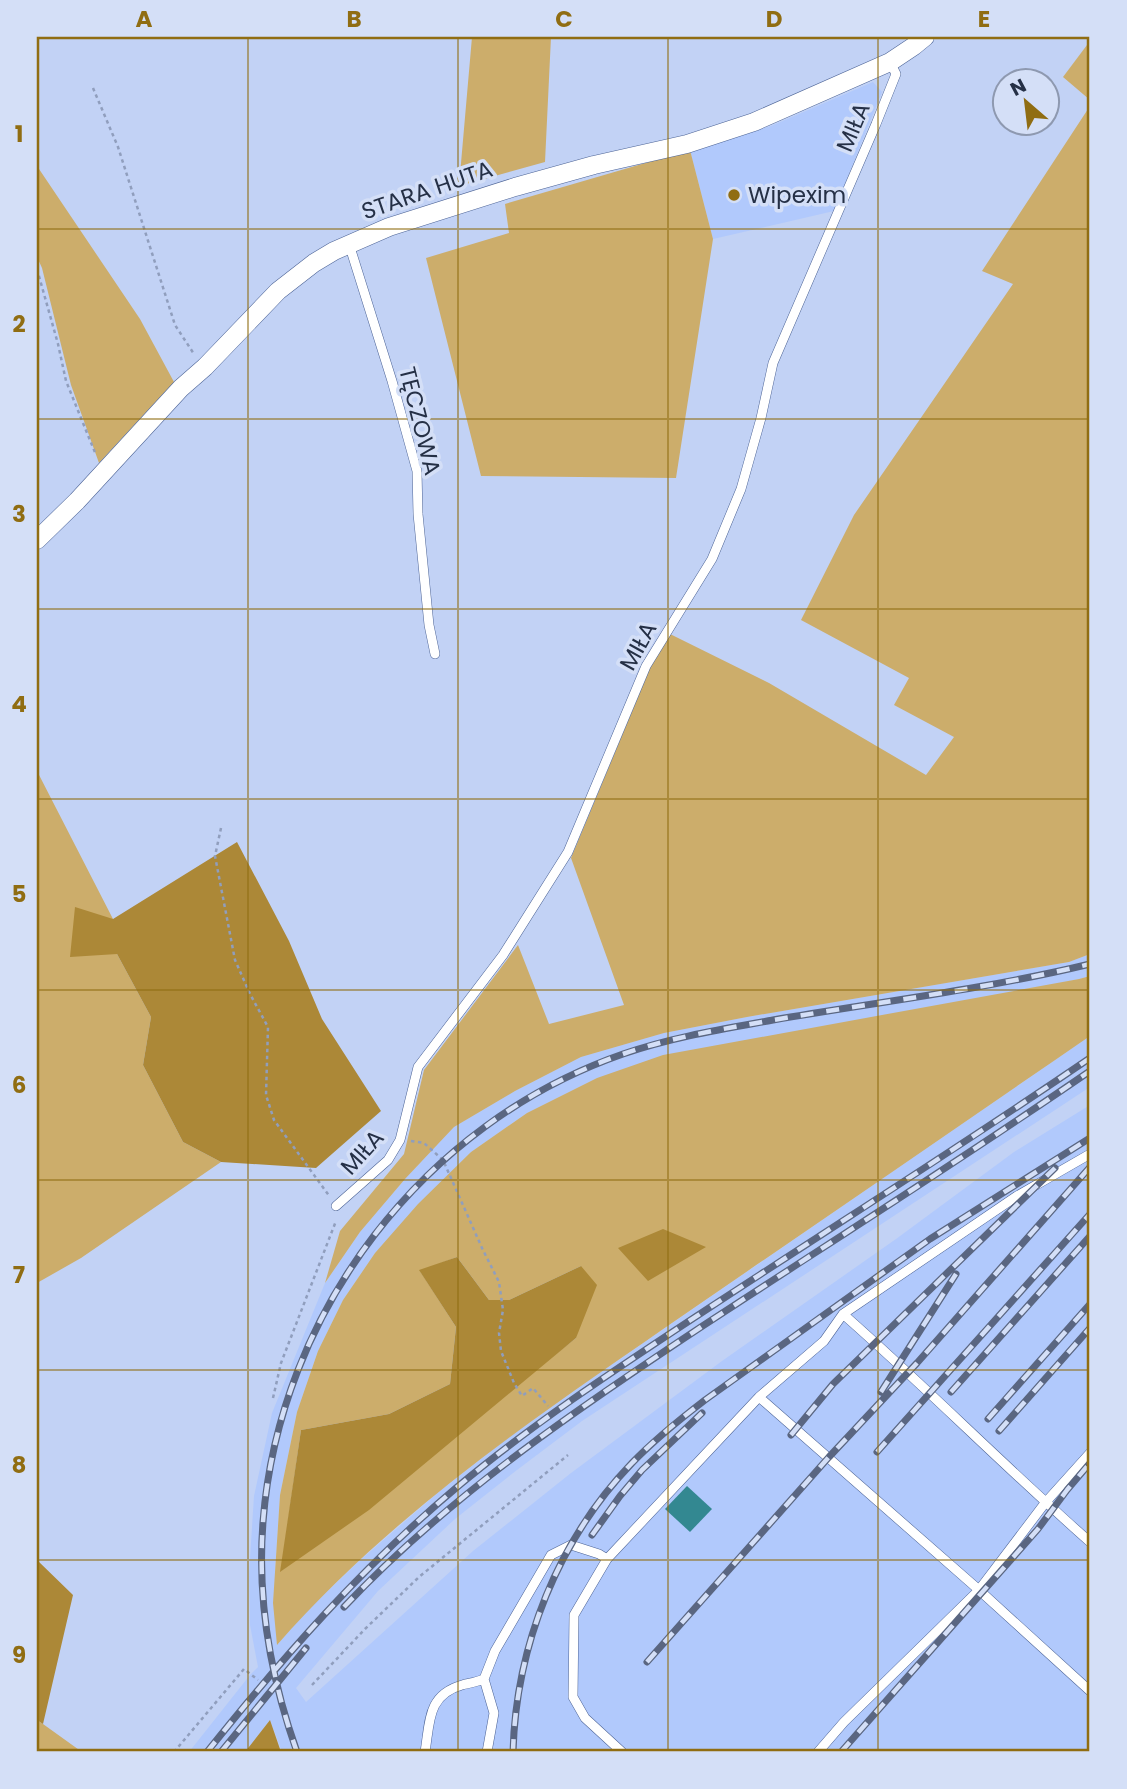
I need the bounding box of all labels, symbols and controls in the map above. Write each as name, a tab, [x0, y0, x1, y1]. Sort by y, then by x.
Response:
text: A	[136, 3, 153, 35]
text: B	[346, 3, 362, 35]
text: C	[555, 3, 573, 35]
text: D	[766, 3, 782, 35]
text: E	[978, 3, 990, 35]
north arrow	[990, 66, 1060, 136]
text: N	[1006, 72, 1031, 103]
street label: MIŁA	[828, 97, 878, 157]
text: 1	[15, 118, 23, 150]
street label: STARA HUTA	[357, 153, 497, 227]
place label: Wipexim	[748, 179, 846, 211]
marker: Wipexim	[726, 187, 742, 203]
text: 2	[12, 308, 26, 340]
street label: TĘCZOWA	[391, 364, 449, 478]
text: 3	[12, 498, 26, 530]
street label: MIŁA	[612, 616, 664, 676]
text: 4	[11, 688, 27, 720]
text: 5	[12, 878, 26, 910]
text: 6	[12, 1069, 26, 1101]
street label: MIŁA	[333, 1122, 391, 1182]
text: 7	[13, 1259, 25, 1291]
text: 8	[12, 1449, 26, 1481]
text: 9	[12, 1639, 26, 1671]

